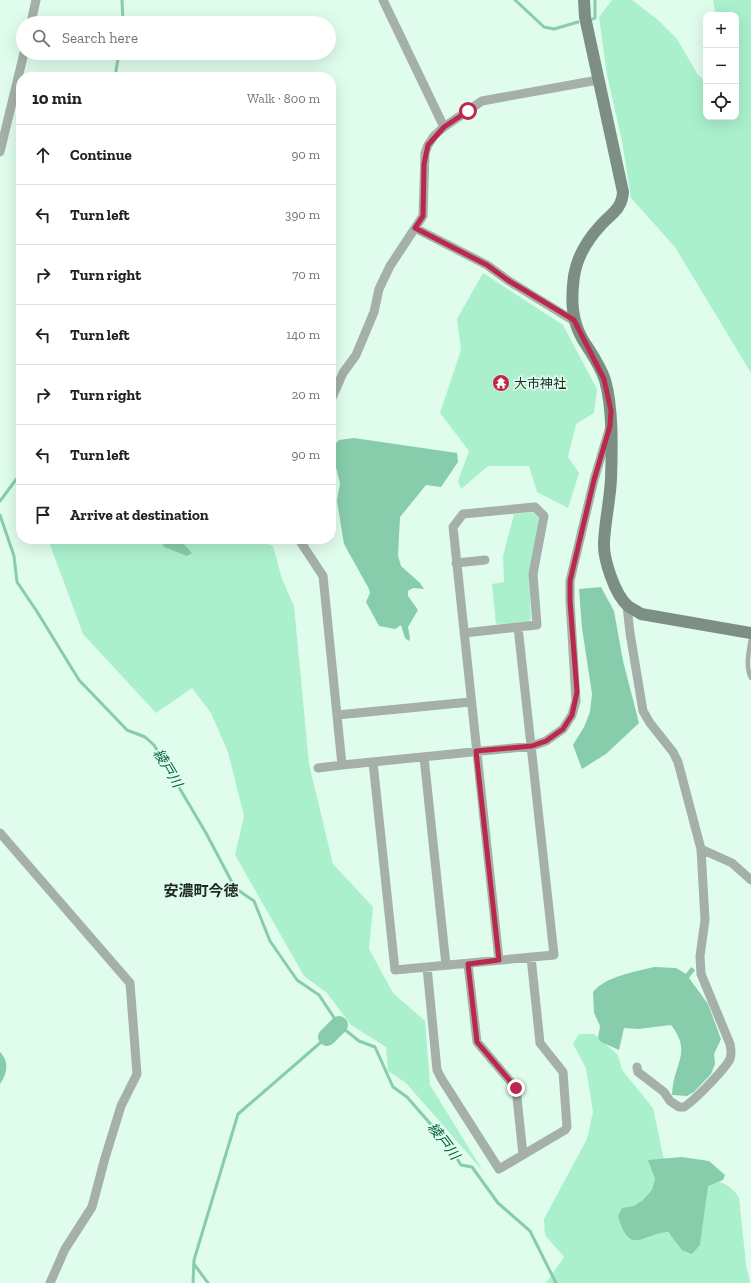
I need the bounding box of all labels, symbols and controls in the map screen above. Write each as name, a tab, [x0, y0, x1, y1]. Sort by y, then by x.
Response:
map controls	[703, 12, 739, 120]
button: +	[703, 12, 739, 48]
search box	[16, 16, 336, 60]
icon: search	[30, 27, 52, 49]
text: Search here	[62, 29, 138, 47]
button: −	[703, 48, 739, 84]
button: locate	[703, 84, 739, 120]
text: 10 min	[32, 88, 82, 108]
text: Walk · 800 m	[247, 91, 320, 106]
route start	[459, 102, 477, 120]
icon: ahead	[32, 144, 54, 166]
text: Continue	[70, 146, 132, 164]
text: 90 m	[291, 147, 320, 162]
icon: left	[32, 204, 54, 226]
text: Turn left	[70, 206, 130, 224]
text: 390 m	[285, 207, 320, 222]
icon: right	[32, 264, 54, 286]
text: Turn right	[70, 266, 141, 284]
text: 70 m	[292, 267, 320, 282]
icon: left	[32, 324, 54, 346]
text: Turn left	[70, 326, 130, 344]
text: 140 m	[286, 327, 320, 342]
temple icon: 大市神社	[491, 373, 511, 393]
place label: 大市神社	[514, 376, 566, 391]
icon: right	[32, 384, 54, 406]
text: Turn right	[70, 386, 141, 404]
text: 20 m	[292, 387, 320, 402]
icon: left	[32, 444, 54, 466]
text: Turn left	[70, 446, 130, 464]
text: 90 m	[291, 447, 320, 462]
icon: arrive	[32, 504, 54, 526]
text: Arrive at destination	[70, 506, 209, 524]
water label: 綾戸川	[149, 746, 187, 792]
district label: 安濃町今徳	[163, 882, 239, 900]
route end	[507, 1079, 525, 1097]
water label: 綾戸川	[424, 1119, 464, 1165]

